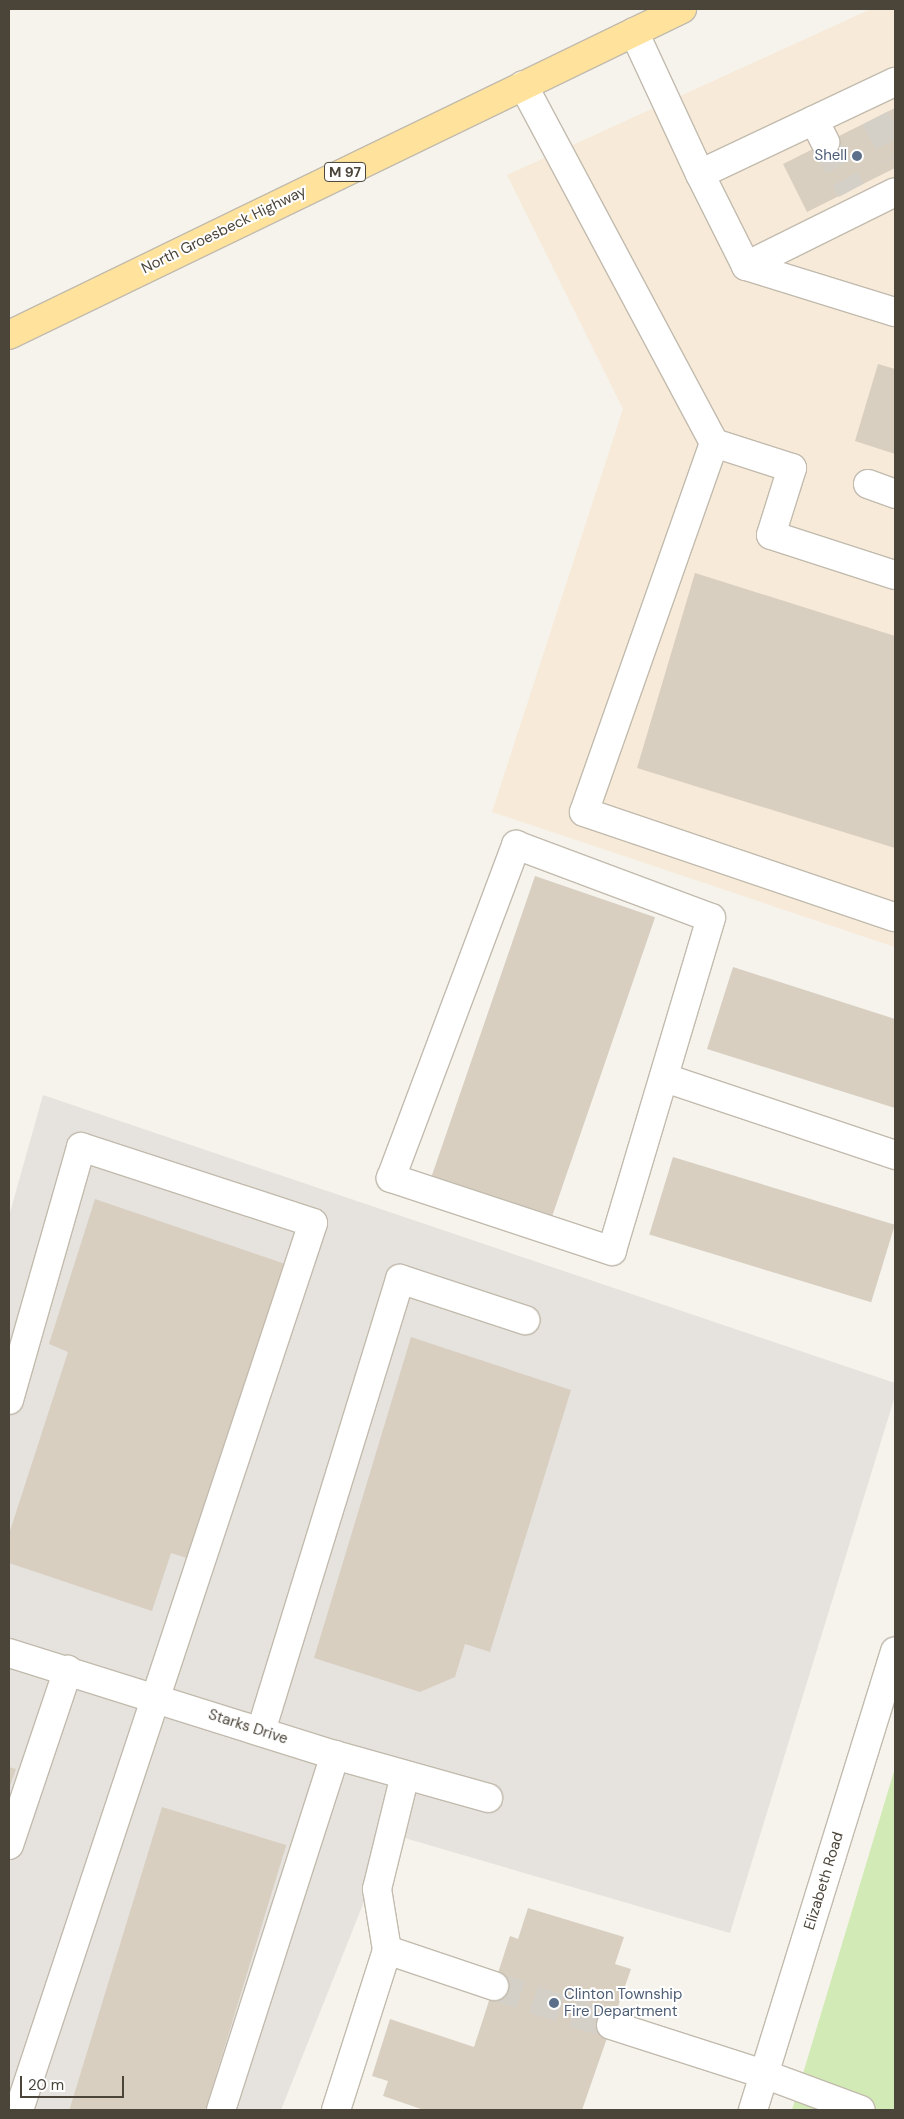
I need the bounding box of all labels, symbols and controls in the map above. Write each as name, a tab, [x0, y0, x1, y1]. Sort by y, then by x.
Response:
place label: Shell	[814, 147, 847, 165]
marker: Shell	[851, 150, 863, 162]
road number: M 97	[324, 160, 366, 183]
street label: North Groesbeck Highway	[139, 182, 309, 278]
street label: Starks Drive	[206, 1706, 290, 1748]
street label: Elizabeth Road	[801, 1830, 847, 1932]
place label: Clinton Township Fire Department	[564, 1985, 682, 2020]
marker: Clinton Township Fire Department	[548, 1997, 560, 2009]
scale bar	[22, 2066, 126, 2098]
text: 20 m	[28, 2075, 64, 2095]

